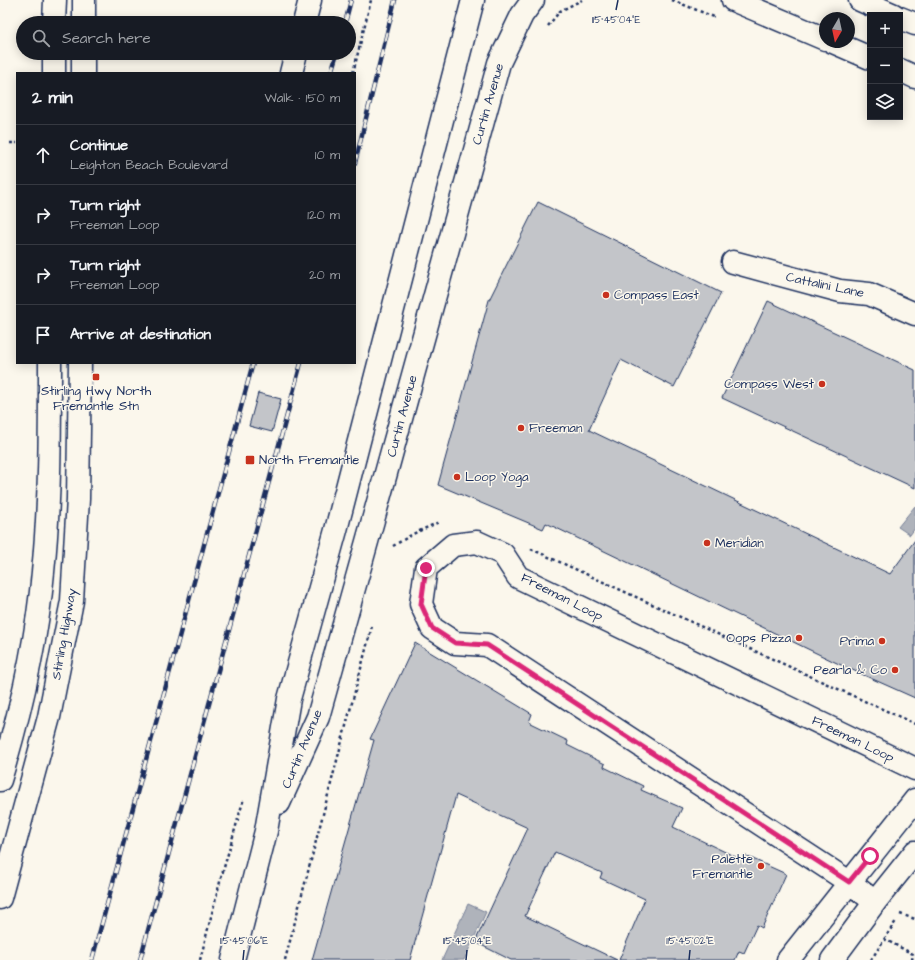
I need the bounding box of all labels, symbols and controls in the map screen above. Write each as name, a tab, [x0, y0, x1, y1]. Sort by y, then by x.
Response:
north arrow	[819, 12, 855, 48]
map controls	[867, 12, 903, 120]
button: +	[867, 12, 903, 48]
text: 115°45'04"E	[592, 13, 640, 27]
search box	[16, 16, 356, 60]
icon: search	[30, 27, 52, 49]
text: Search here	[62, 28, 151, 49]
button: −	[867, 48, 903, 84]
street label: Curtin Avenue	[468, 61, 508, 147]
button: layers	[867, 84, 903, 120]
text: 2 min	[32, 86, 73, 110]
text: Walk · 150 m	[265, 89, 340, 107]
text: Continue	[70, 135, 128, 156]
icon: ahead	[32, 144, 54, 166]
text: 10 m	[315, 146, 340, 164]
text: Leighton Beach Boulevard	[70, 156, 228, 174]
text: Turn right	[70, 195, 141, 216]
icon: right	[32, 204, 54, 226]
text: 120 m	[307, 206, 340, 224]
text: Freeman Loop	[70, 216, 160, 234]
text: Turn right	[70, 255, 141, 276]
icon: right	[32, 264, 54, 286]
text: 20 m	[309, 266, 340, 284]
street label: Cattalini Lane	[784, 268, 866, 302]
text: Freeman Loop	[70, 276, 160, 294]
place label: Compass East	[614, 286, 700, 304]
marker: Compass East	[601, 290, 611, 300]
icon: arrive	[32, 324, 54, 346]
text: Arrive at destination	[70, 324, 211, 345]
marker: Stirling Hwy North Fremantle Stn	[91, 372, 101, 382]
street label: Curtin Avenue	[382, 373, 422, 459]
place label: Compass West	[724, 375, 815, 393]
marker: Compass West	[817, 379, 827, 389]
place label: Stirling Hwy North Fremantle Stn	[41, 382, 152, 415]
place label: Freeman	[529, 419, 583, 437]
marker: Freeman	[516, 423, 526, 433]
place label: North Fremantle	[259, 451, 359, 469]
marker: North Fremantle	[244, 454, 256, 466]
place label: Loop Yoga	[465, 468, 529, 487]
marker: Loop Yoga	[452, 472, 462, 482]
place label: Meridian	[715, 534, 764, 552]
marker: Meridian	[702, 538, 712, 548]
route end	[417, 559, 435, 577]
street label: Freeman Loop	[518, 569, 606, 625]
street label: Stirling Highway	[47, 587, 82, 681]
place label: Oops Pizza	[726, 629, 791, 647]
place label: Prima	[840, 632, 874, 650]
marker: Oops Pizza	[794, 633, 804, 643]
marker: Prima	[877, 636, 887, 646]
place label: Pearla & Co	[814, 661, 888, 679]
marker: Pearla & Co	[890, 665, 900, 675]
street label: Curtin Avenue	[277, 707, 327, 791]
street label: Freeman Loop	[809, 711, 897, 767]
route start	[861, 847, 879, 865]
place label: Palette Fremantle	[692, 850, 753, 883]
marker: Palette Fremantle	[756, 861, 766, 871]
text: 115°45'06"E	[220, 934, 268, 948]
text: 115°45'04"E	[443, 934, 491, 948]
text: 115°45'02"E	[666, 934, 714, 948]

